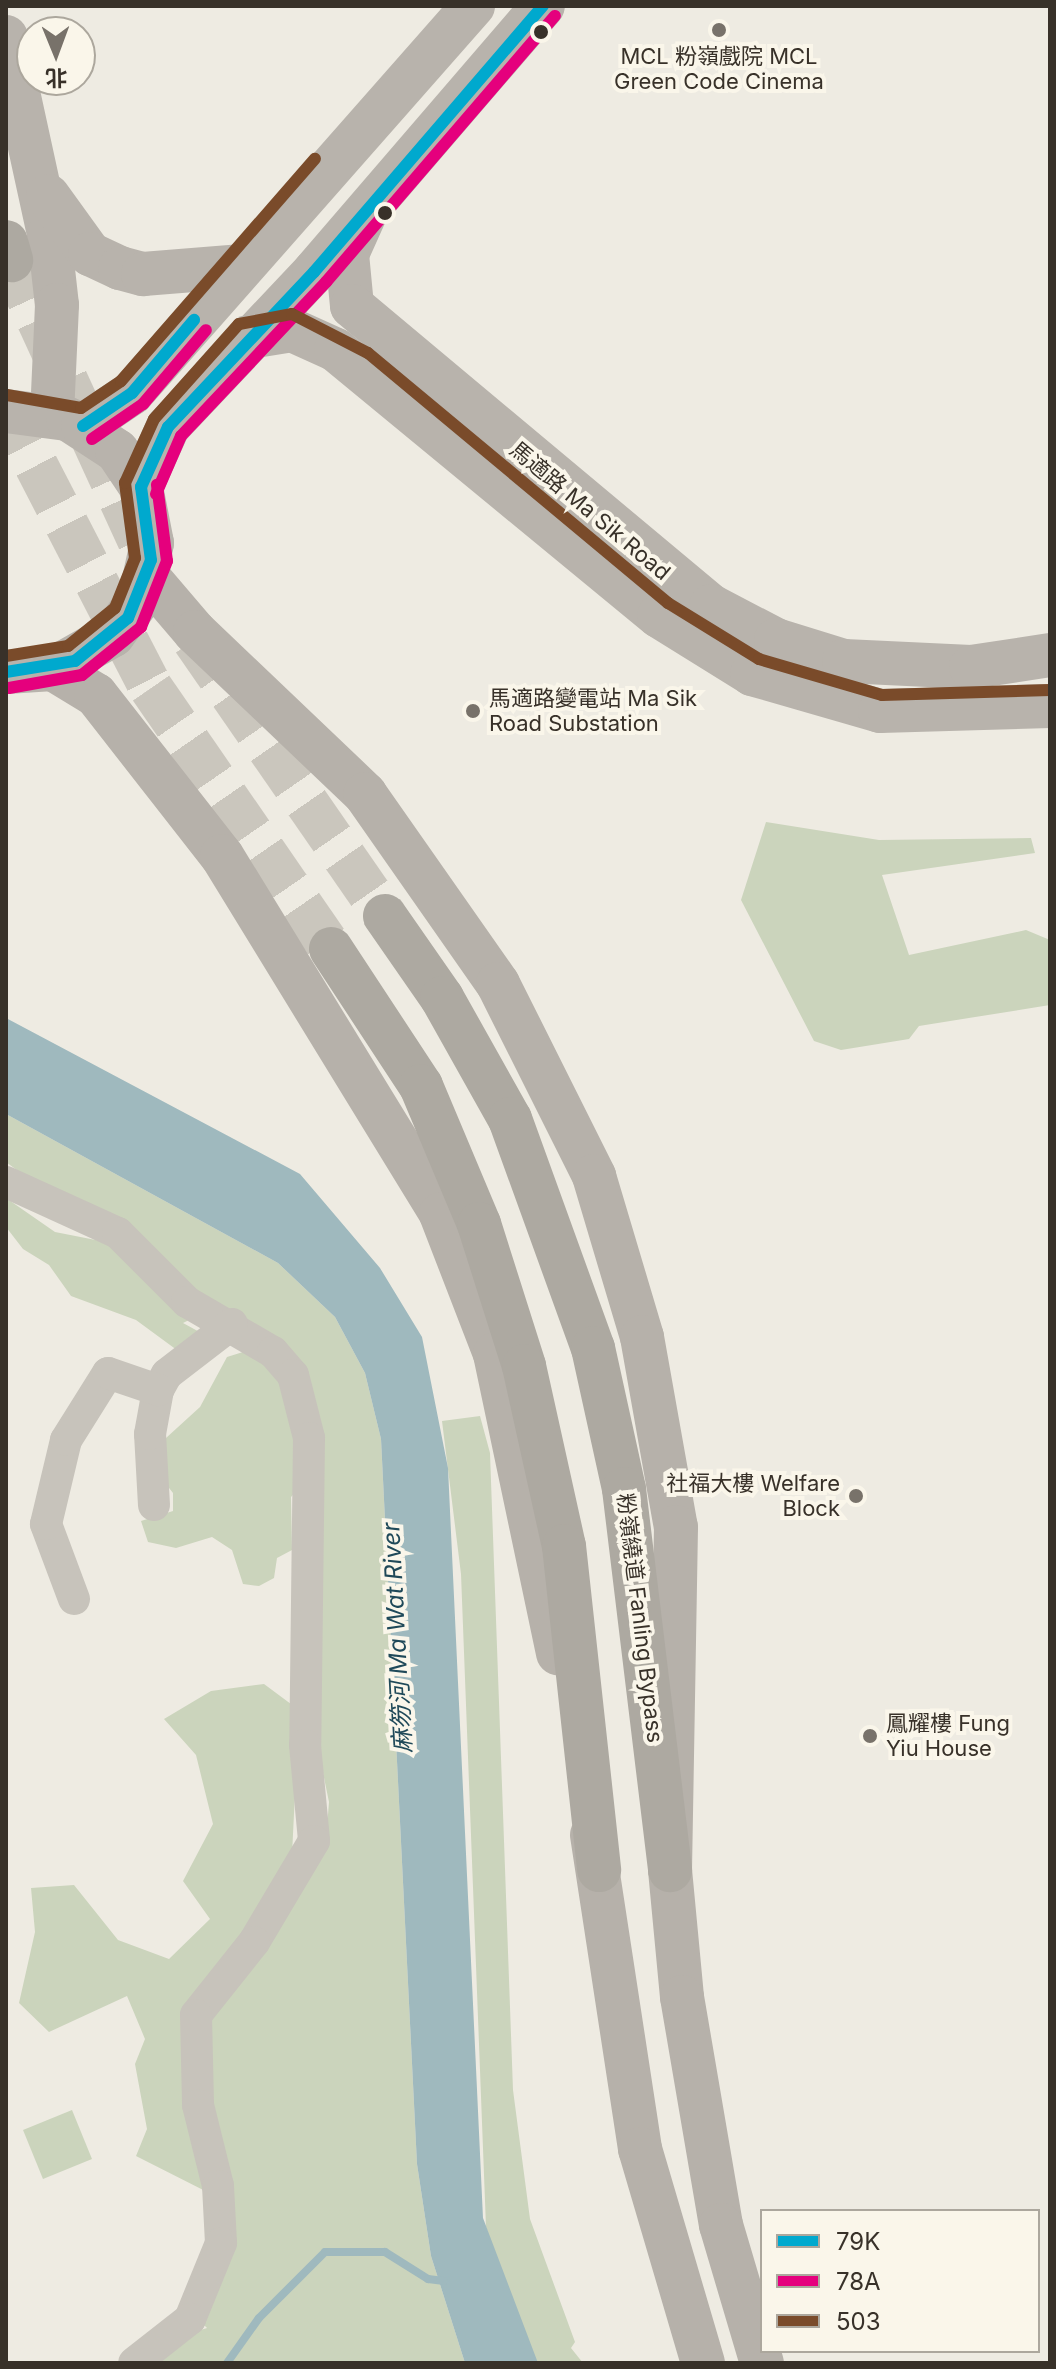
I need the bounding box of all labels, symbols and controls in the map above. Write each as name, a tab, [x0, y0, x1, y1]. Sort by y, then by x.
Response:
north arrow	[16, 16, 96, 96]
marker: MCL 粉嶺戲院 MCL Green Code Cinema	[710, 21, 728, 39]
unlabelled marker	[533, 24, 549, 40]
place label: MCL 粉嶺戲院 MCL Green Code Cinema	[614, 43, 824, 94]
text: 北	[45, 65, 68, 91]
unlabelled marker	[377, 205, 393, 221]
street label: 馬適路 Ma Sik Road	[504, 436, 676, 586]
place label: 馬適路變電站 Ma Sik Road Substation	[489, 685, 697, 736]
marker: 馬適路變電站 Ma Sik Road Substation	[464, 702, 482, 720]
place label: 社福大樓 Welfare Block	[666, 1470, 840, 1522]
marker: 社福大樓 Welfare Block	[847, 1487, 865, 1505]
street label: 粉嶺繞道 Fanling Bypass	[612, 1492, 668, 1744]
water label: 麻笏河 Ma Wat River	[377, 1522, 417, 1754]
place label: 鳳耀樓 Fung Yiu House	[886, 1710, 1010, 1762]
marker: 鳳耀樓 Fung Yiu House	[861, 1727, 879, 1745]
legend	[760, 2209, 1040, 2353]
text: 79K	[836, 2227, 880, 2256]
text: 78A	[836, 2267, 881, 2296]
text: 503	[836, 2307, 881, 2336]

